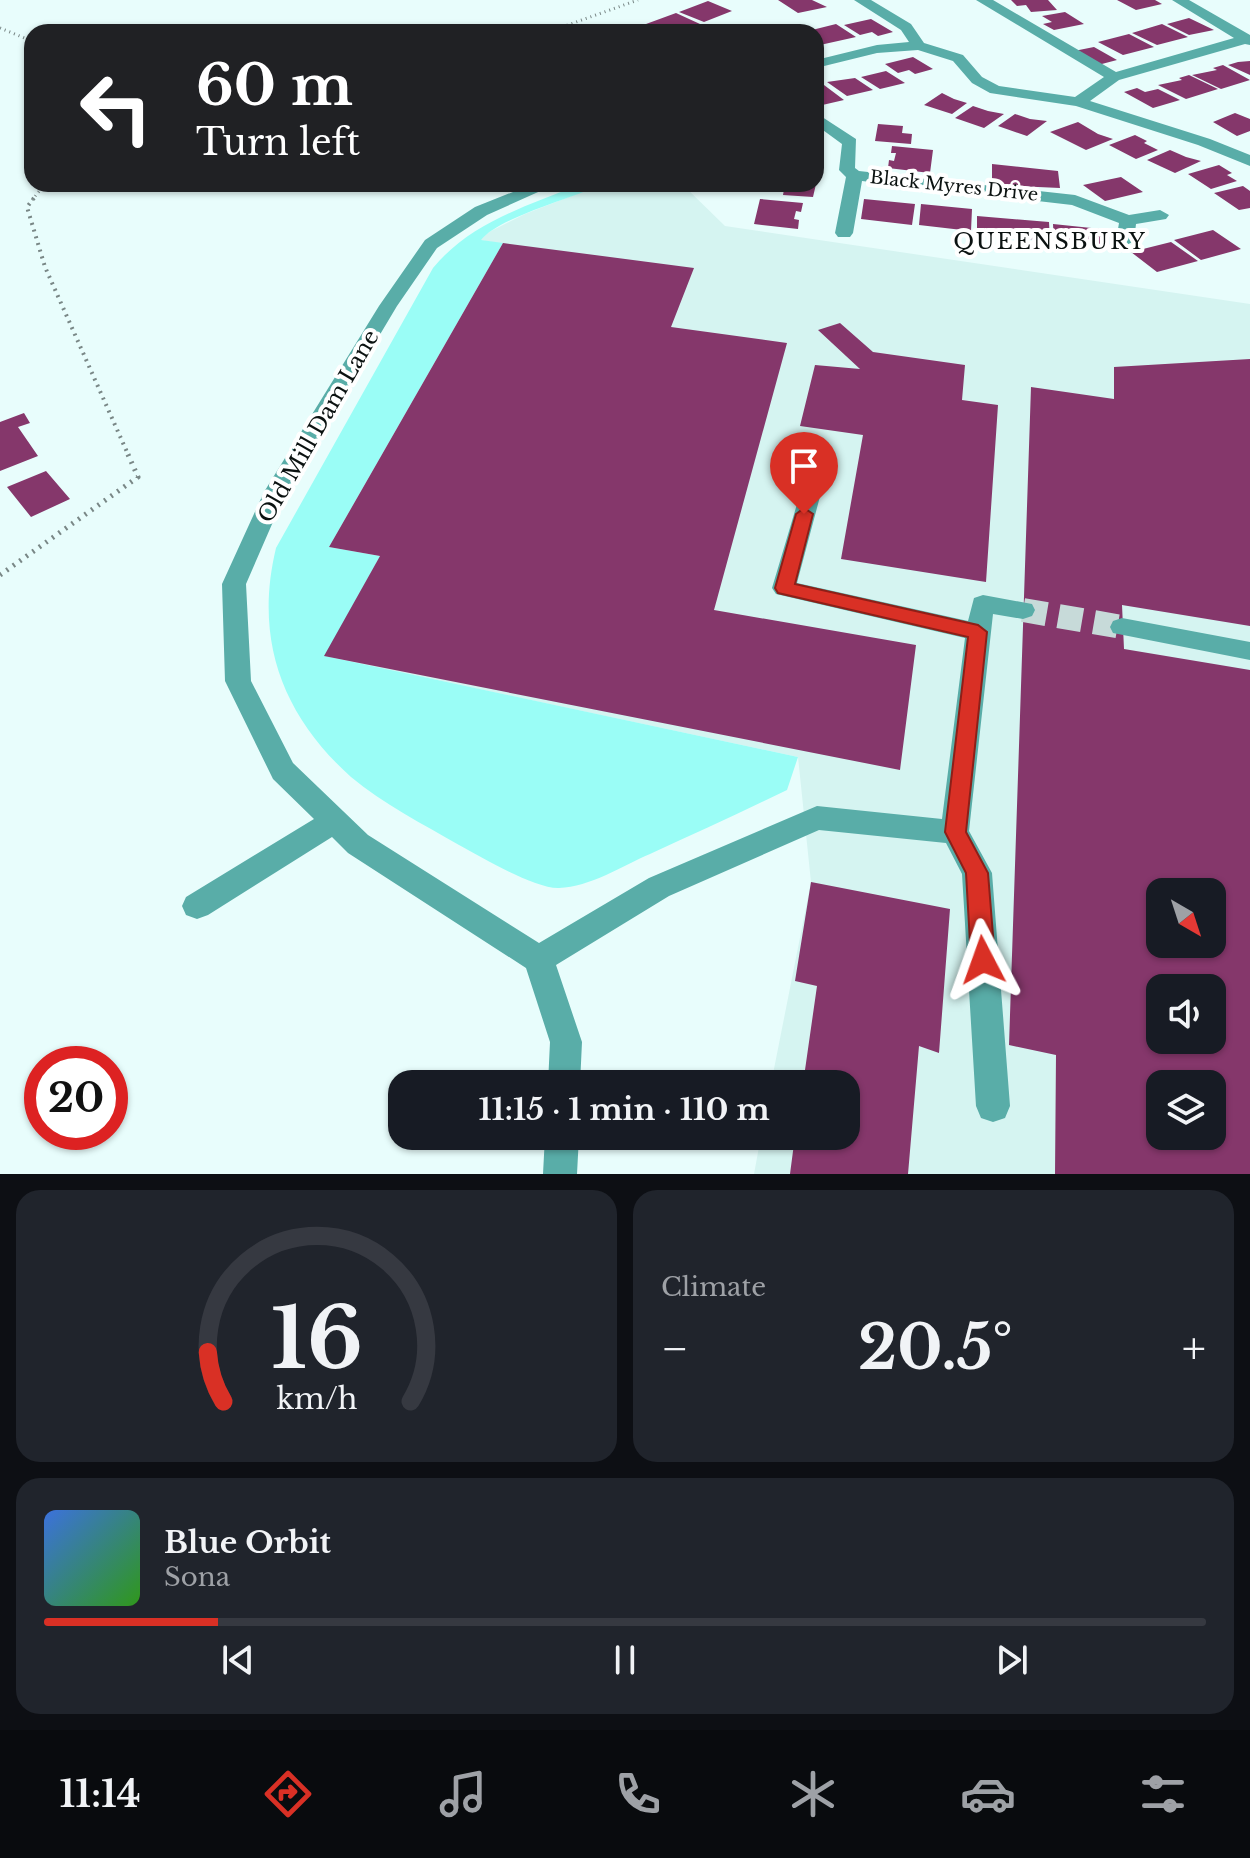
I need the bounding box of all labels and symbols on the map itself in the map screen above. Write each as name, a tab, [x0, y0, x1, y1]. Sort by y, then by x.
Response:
street label: Black Myres Drive	[869, 166, 1039, 206]
district label: QUEENSBURY	[953, 228, 1147, 255]
street label: Old Mill Dam Lane	[252, 325, 385, 528]
pin	[770, 432, 838, 514]
north arrow	[1146, 878, 1226, 958]
position arrow	[941, 918, 1025, 1002]
speed limit sign: 20	[24, 1046, 128, 1150]

